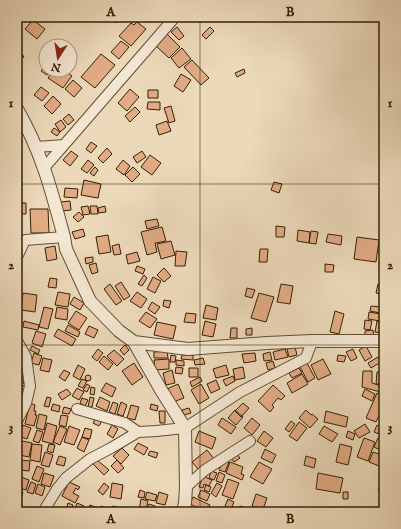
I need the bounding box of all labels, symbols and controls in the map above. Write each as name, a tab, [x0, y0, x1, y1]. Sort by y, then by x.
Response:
text: A	[106, 4, 117, 21]
text: B	[286, 4, 295, 21]
north arrow	[38, 38, 78, 78]
text: N	[50, 59, 63, 75]
text: 1	[9, 95, 14, 112]
text: 1	[388, 95, 393, 112]
text: 2	[8, 257, 14, 274]
text: 2	[387, 257, 393, 274]
text: 3	[9, 419, 14, 436]
text: 3	[388, 419, 393, 436]
text: A	[106, 511, 117, 528]
text: B	[286, 511, 295, 528]

